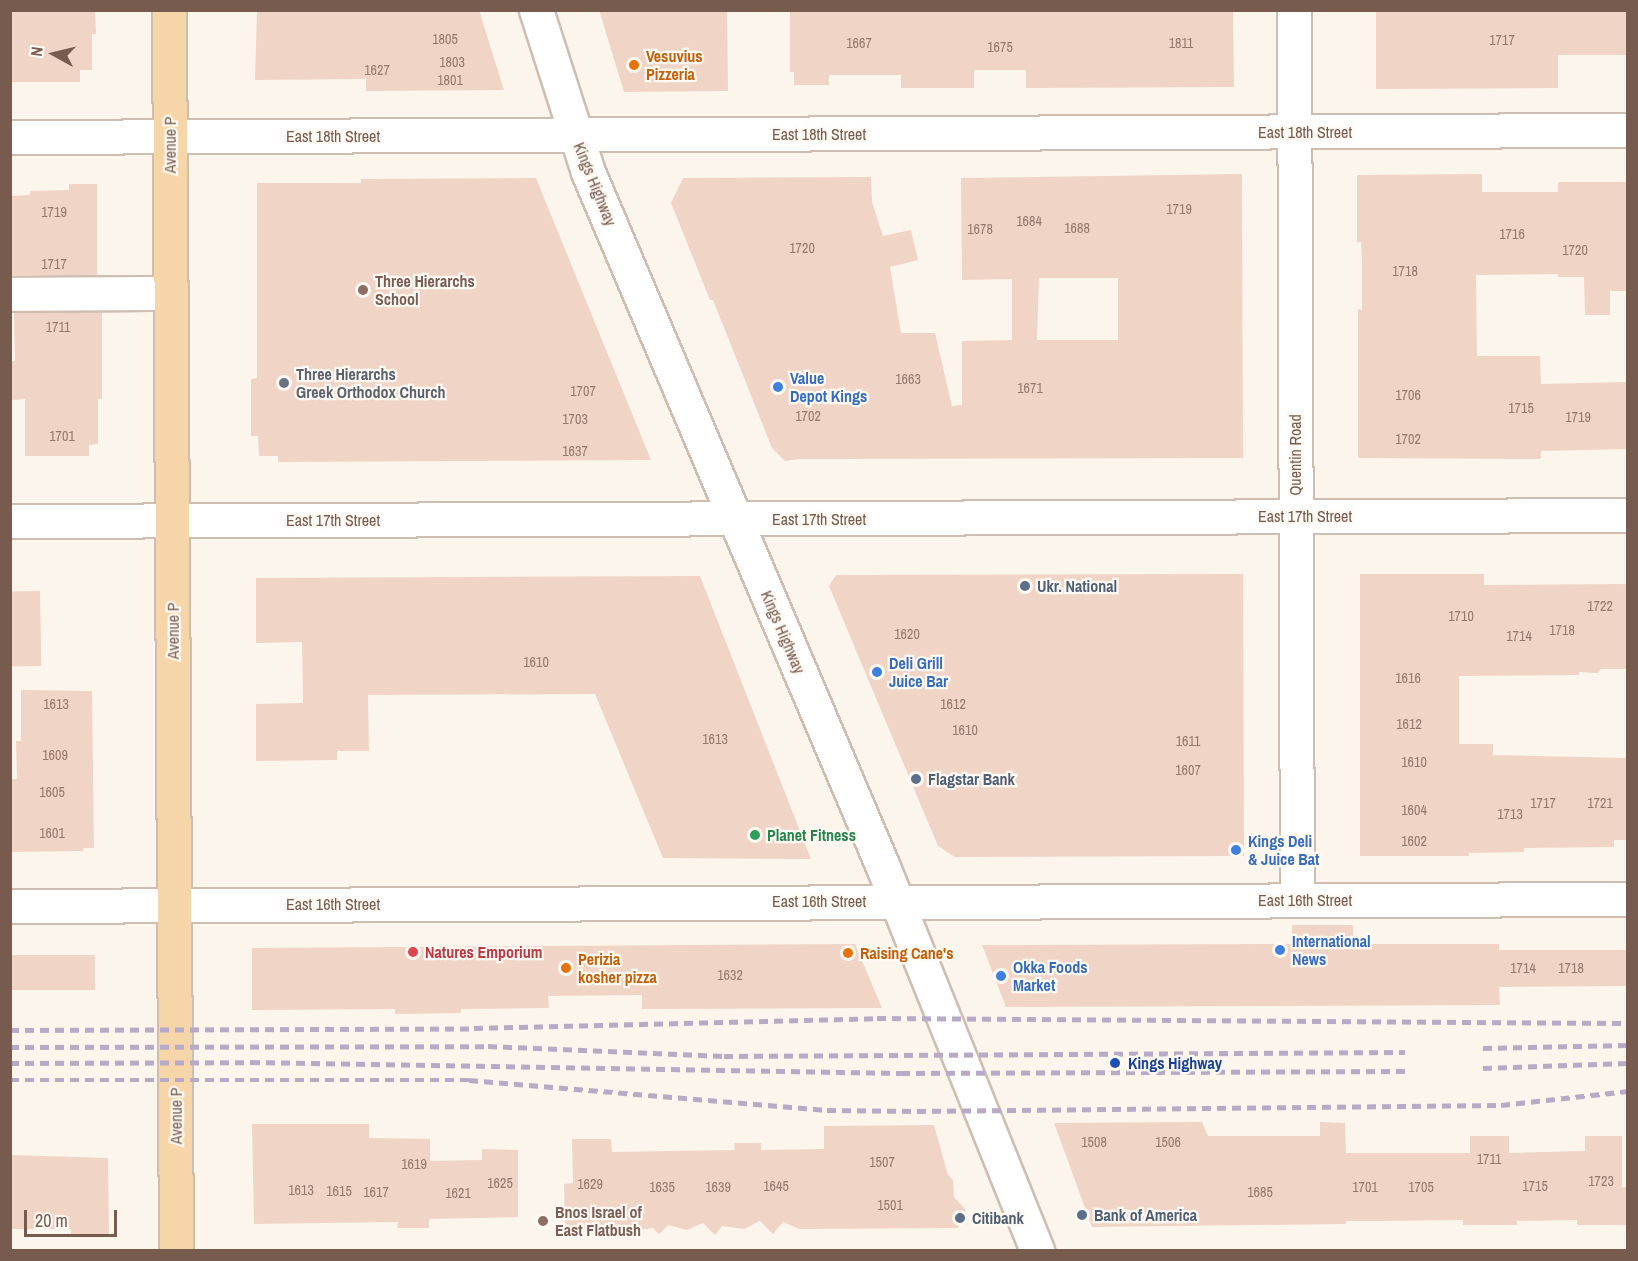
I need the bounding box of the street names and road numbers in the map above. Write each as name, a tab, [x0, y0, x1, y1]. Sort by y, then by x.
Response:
street label: Avenue P	[160, 117, 180, 173]
street label: East 18th Street	[1258, 122, 1352, 142]
street label: East 18th Street	[772, 124, 866, 144]
street label: East 18th Street	[286, 126, 380, 146]
street label: Kings Highway	[570, 139, 620, 229]
street label: Quentin Road	[1285, 414, 1305, 496]
street label: East 17th Street	[1258, 506, 1352, 526]
street label: East 17th Street	[772, 509, 866, 529]
street label: East 17th Street	[286, 510, 380, 530]
street label: Kings Highway	[757, 588, 809, 676]
street label: Avenue P	[163, 603, 183, 659]
street label: East 16th Street	[1258, 890, 1352, 910]
street label: East 16th Street	[772, 891, 866, 911]
street label: East 16th Street	[286, 894, 380, 914]
street label: Avenue P	[166, 1088, 186, 1144]

